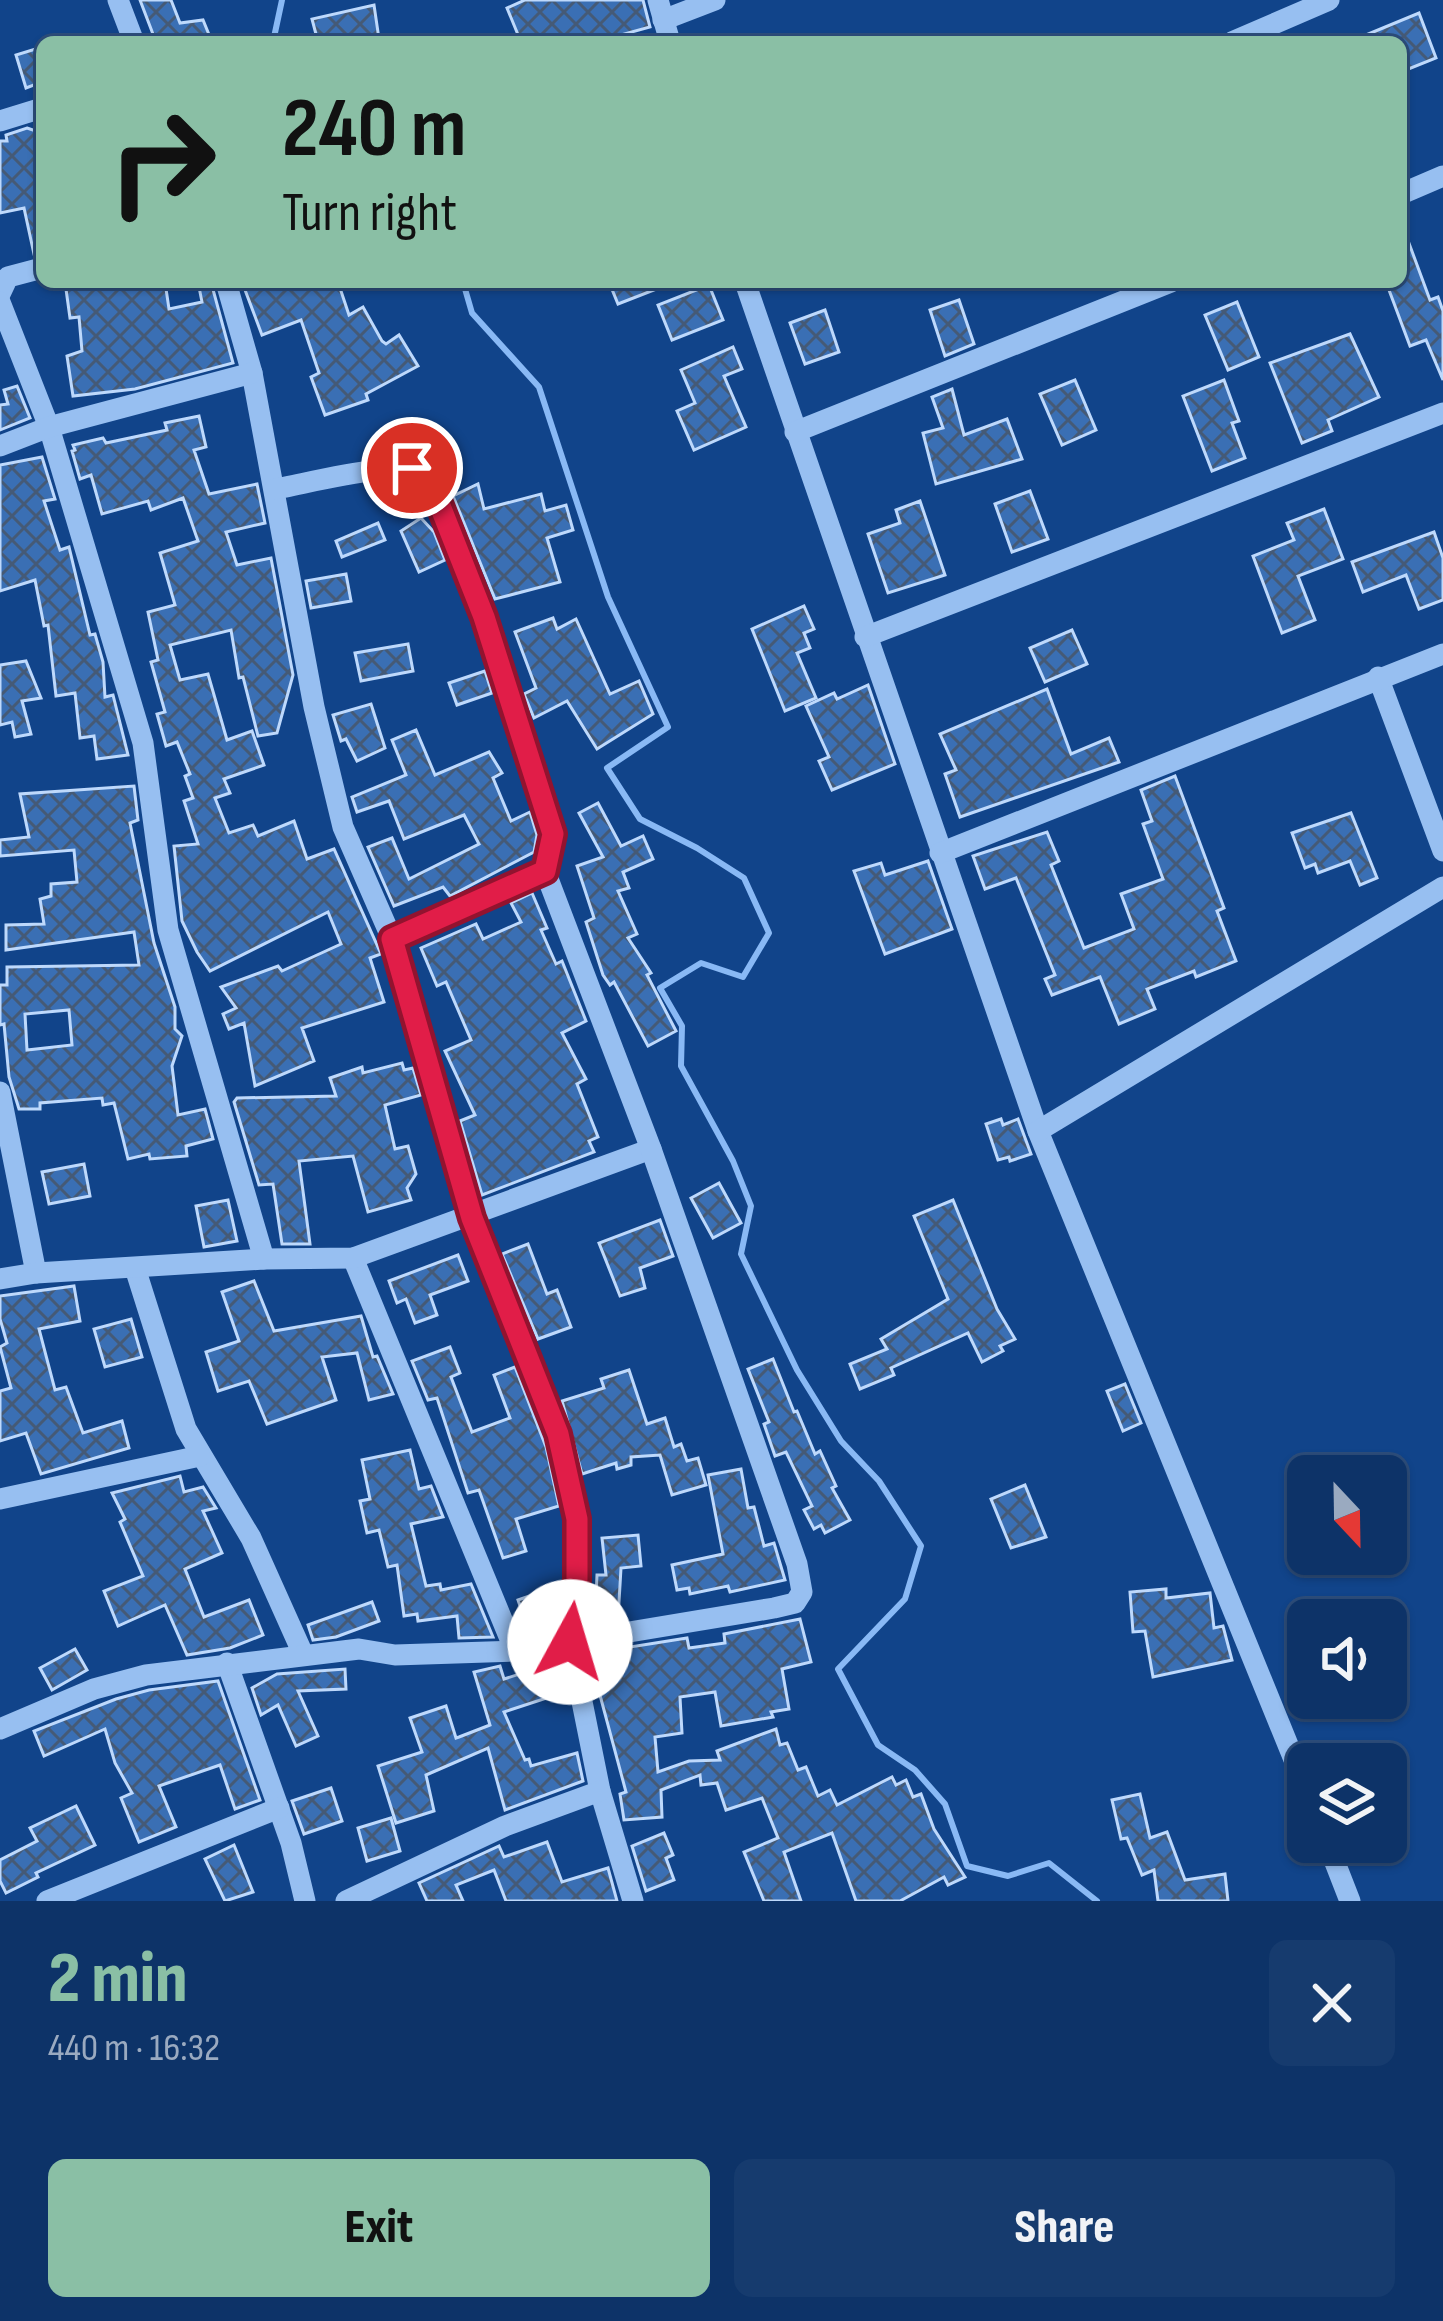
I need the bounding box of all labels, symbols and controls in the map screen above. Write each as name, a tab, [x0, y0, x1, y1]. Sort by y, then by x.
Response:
text: 240 m	[282, 79, 466, 180]
icon: right	[84, 84, 240, 240]
text: Turn right	[282, 181, 457, 246]
pin	[361, 417, 463, 519]
icon: arrive	[379, 435, 445, 501]
north arrow	[1287, 1455, 1407, 1575]
map controls	[1287, 1455, 1407, 1863]
position arrow	[507, 1579, 633, 1705]
button: sound	[1287, 1599, 1407, 1719]
button: layers	[1287, 1743, 1407, 1863]
text: 2 min	[48, 1936, 188, 2023]
button: close	[1269, 1940, 1395, 2066]
text: 440 m · 16:32	[48, 2025, 220, 2072]
button: Exit	[48, 2159, 710, 2297]
button: Share	[734, 2159, 1395, 2297]

